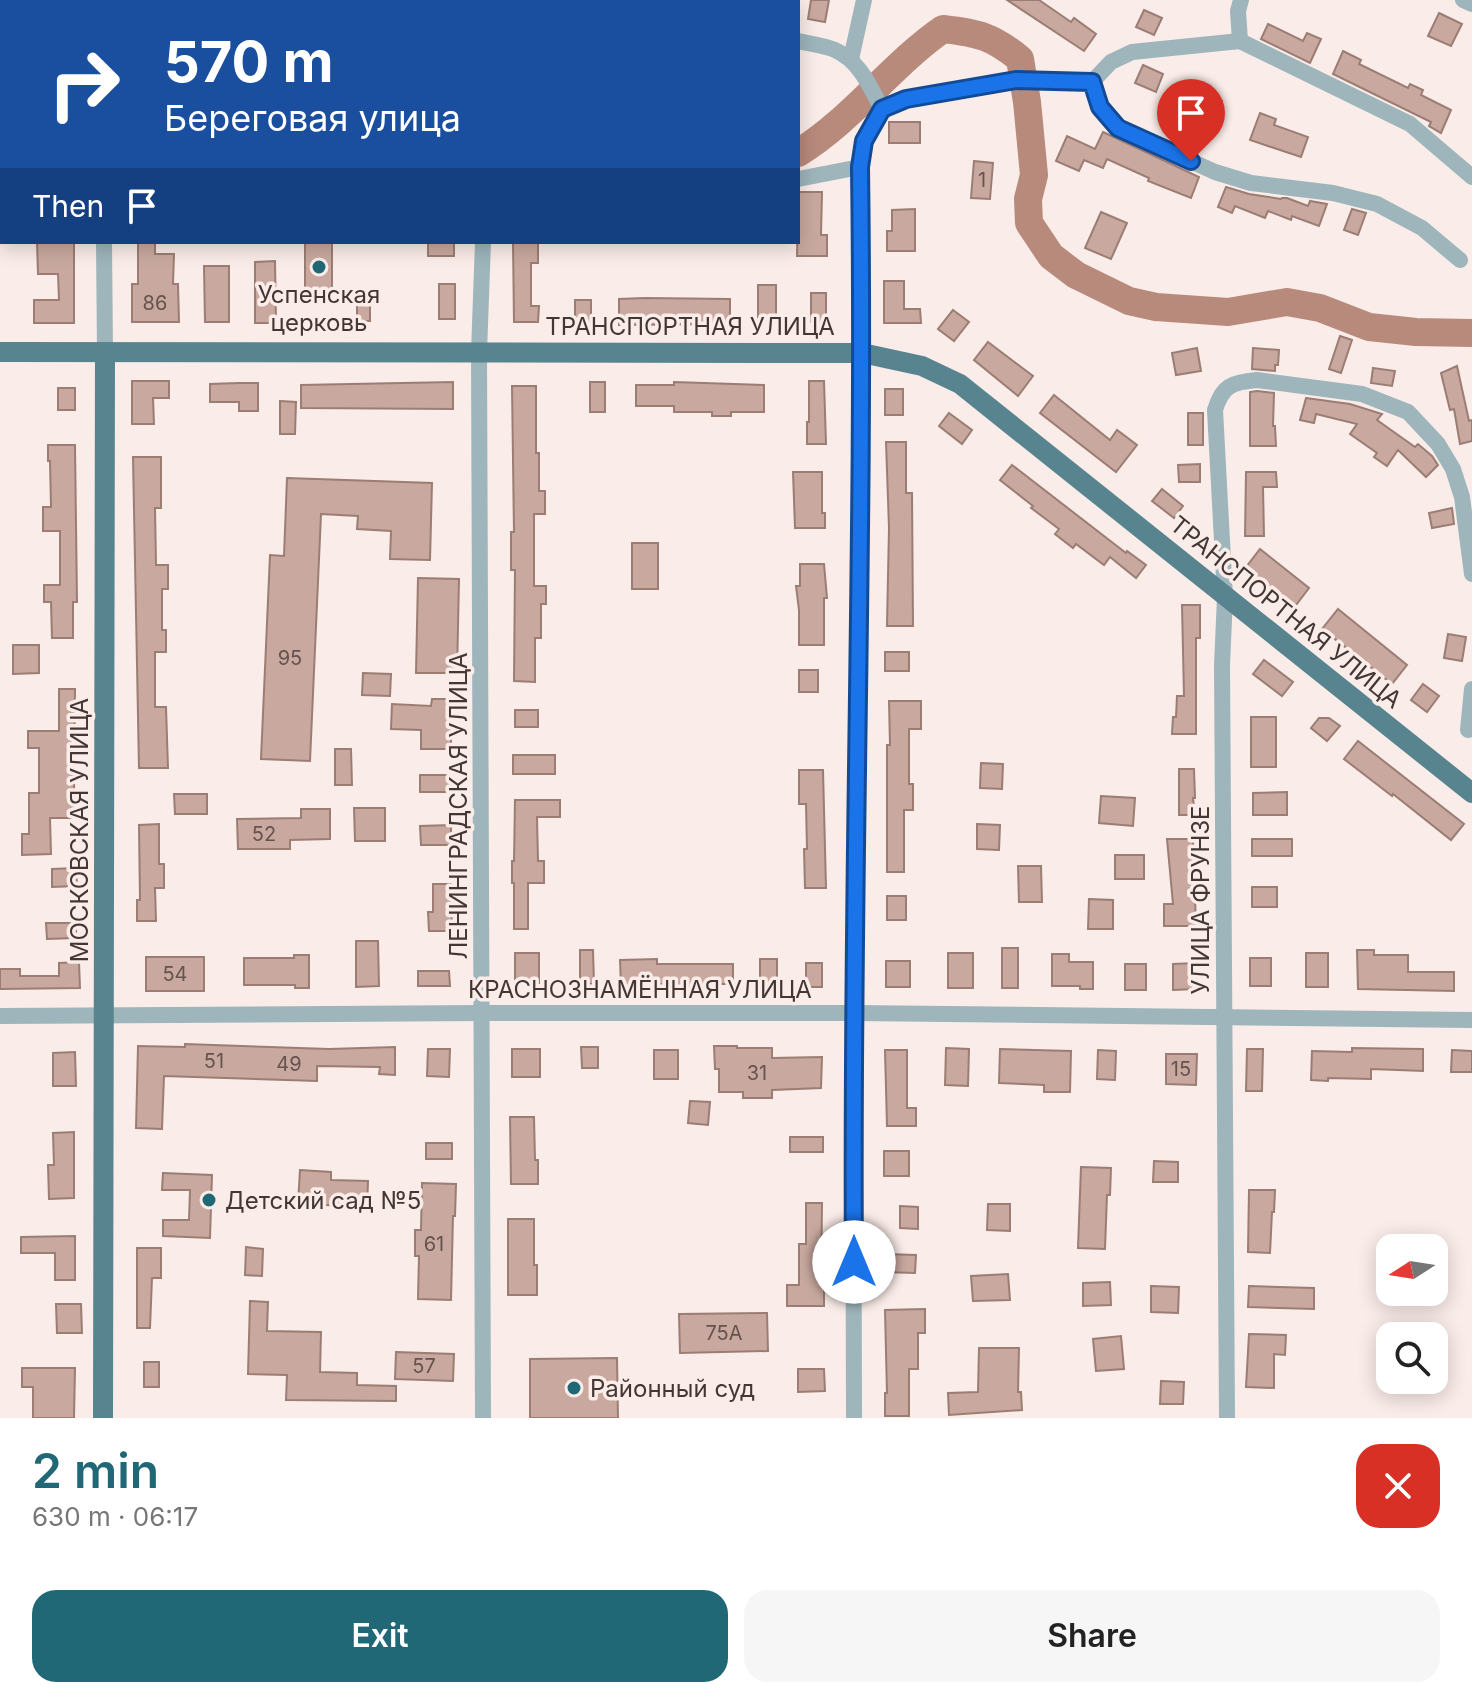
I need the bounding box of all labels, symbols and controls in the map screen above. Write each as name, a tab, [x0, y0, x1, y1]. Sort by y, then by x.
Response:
text: 570 m	[164, 28, 334, 96]
icon: right	[32, 32, 136, 136]
pin	[1157, 79, 1225, 161]
icon: arrive	[1169, 91, 1213, 135]
text: Береговая улица	[164, 96, 461, 140]
house number: 1	[978, 168, 986, 192]
icon: arrive	[120, 184, 164, 228]
text: Then	[32, 188, 104, 224]
marker: Успенская церковь	[310, 258, 328, 276]
place label: Успенская церковь	[258, 280, 380, 337]
house number: 86	[143, 291, 167, 315]
street label: ТРАНСПОРТНАЯ УЛИЦА	[545, 312, 835, 341]
street label: ТРАНСПОРТНАЯ УЛИЦА	[1164, 510, 1408, 714]
house number: 95	[278, 646, 302, 670]
street label: ЛЕНИНГРАДСКАЯ УЛИЦА	[444, 652, 473, 960]
street label: МОСКОВСКАЯ УЛИЦА	[65, 698, 94, 962]
street label: УЛИЦА ФРУНЗЕ	[1186, 805, 1215, 995]
house number: 52	[252, 822, 276, 846]
house number: 54	[162, 962, 188, 986]
street label: КРАСНОЗНАМЁННАЯ УЛИЦА	[468, 975, 812, 1004]
house number: 51	[204, 1049, 224, 1073]
house number: 49	[276, 1052, 302, 1076]
house number: 15	[1171, 1057, 1191, 1081]
house number: 31	[747, 1061, 767, 1085]
place label: Детский сад №5	[225, 1186, 421, 1215]
marker: Детский сад №5	[200, 1191, 218, 1209]
position arrow	[812, 1220, 896, 1304]
house number: 61	[424, 1232, 444, 1256]
north arrow	[1376, 1234, 1448, 1306]
map controls	[1376, 1234, 1448, 1394]
house number: 75А	[705, 1321, 743, 1345]
button: search	[1376, 1322, 1448, 1394]
house number: 57	[412, 1354, 436, 1378]
place label: Районный суд	[590, 1374, 755, 1403]
marker: Районный суд	[565, 1379, 583, 1397]
text: 2 min	[32, 1441, 159, 1500]
button: close	[1356, 1444, 1440, 1528]
text: 630 m · 06:17	[32, 1501, 198, 1532]
button: Exit	[32, 1590, 728, 1682]
button: Share	[744, 1590, 1440, 1682]

